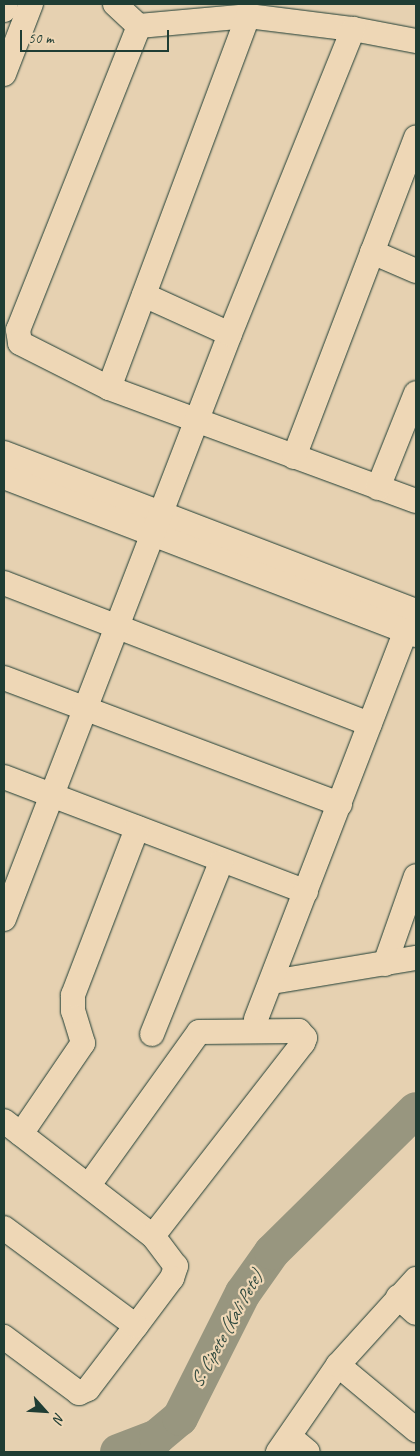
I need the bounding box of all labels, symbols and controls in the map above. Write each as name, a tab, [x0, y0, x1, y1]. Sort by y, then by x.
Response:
scale bar	[22, 20, 171, 52]
text: 50 m	[28, 29, 54, 48]
water label: S. Cipete (Kali Pete)	[186, 1268, 268, 1392]
north arrow	[20, 1386, 70, 1436]
text: N	[49, 1410, 68, 1425]

